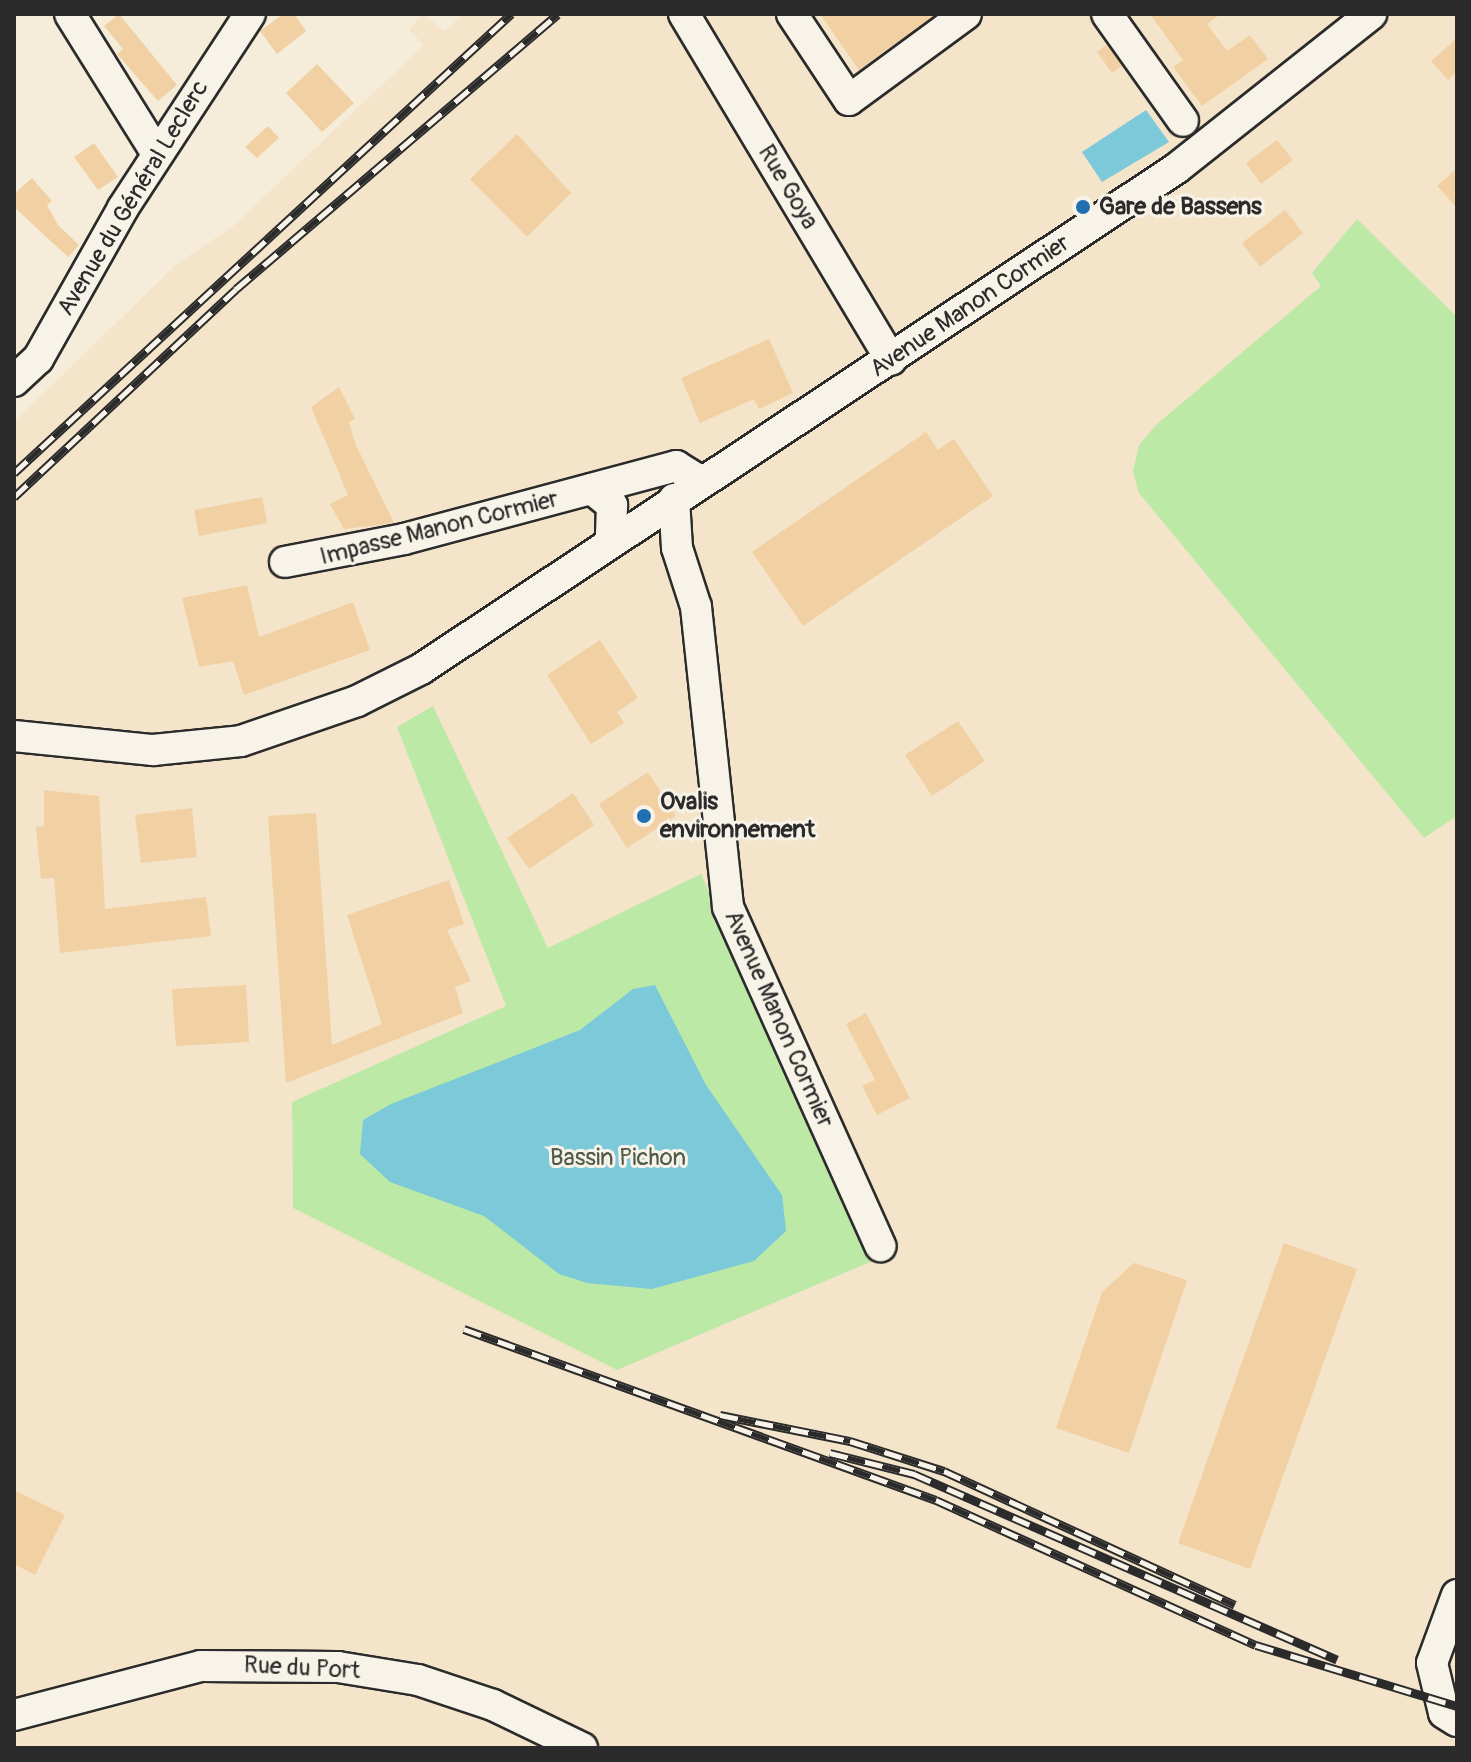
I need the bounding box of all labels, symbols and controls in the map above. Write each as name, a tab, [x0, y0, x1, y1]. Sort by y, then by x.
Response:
street label: Avenue du Général Leclerc	[51, 75, 215, 321]
street label: Rue Goya	[752, 140, 824, 234]
place label: Gare de Bassens	[1099, 193, 1262, 221]
marker: Gare de Bassens	[1074, 198, 1092, 216]
street label: Avenue Manon Cormier	[865, 229, 1075, 383]
street label: Impasse Manon Cormier	[317, 484, 561, 572]
place label: Ovalis environnement	[660, 788, 815, 844]
marker: Ovalis environnement	[635, 807, 653, 825]
street label: Avenue Manon Cormier	[718, 906, 840, 1132]
park label: Bassin Pichon	[550, 1144, 686, 1172]
street label: Rue du Port	[243, 1651, 361, 1685]

